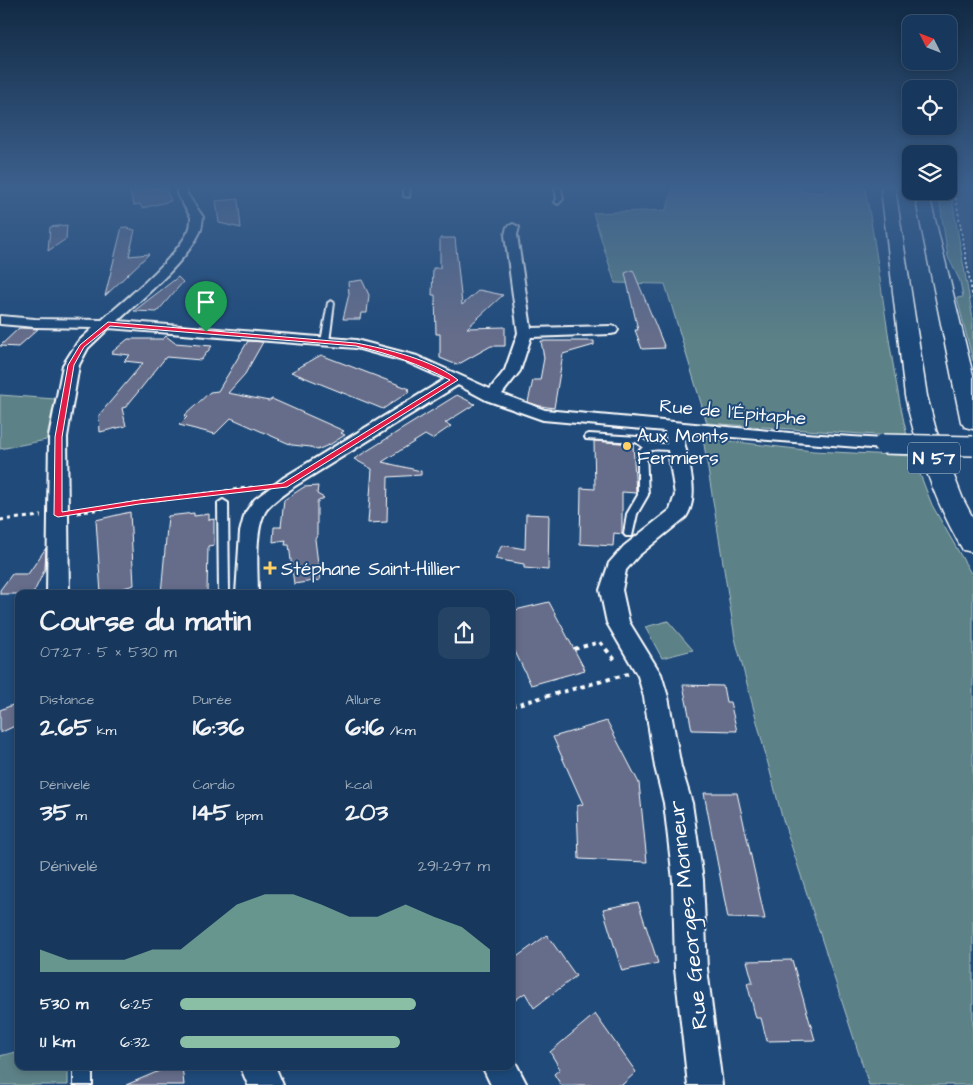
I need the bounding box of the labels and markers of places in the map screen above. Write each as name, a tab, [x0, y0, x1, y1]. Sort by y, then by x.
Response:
pin	[185, 281, 227, 332]
place label: Aux Monts Fermiers	[637, 423, 729, 472]
marker: Aux Monts Fermiers	[621, 440, 633, 452]
place label: Stéphane Saint-Hillier	[281, 556, 461, 583]
marker: Stéphane Saint-Hillier	[263, 561, 277, 575]

